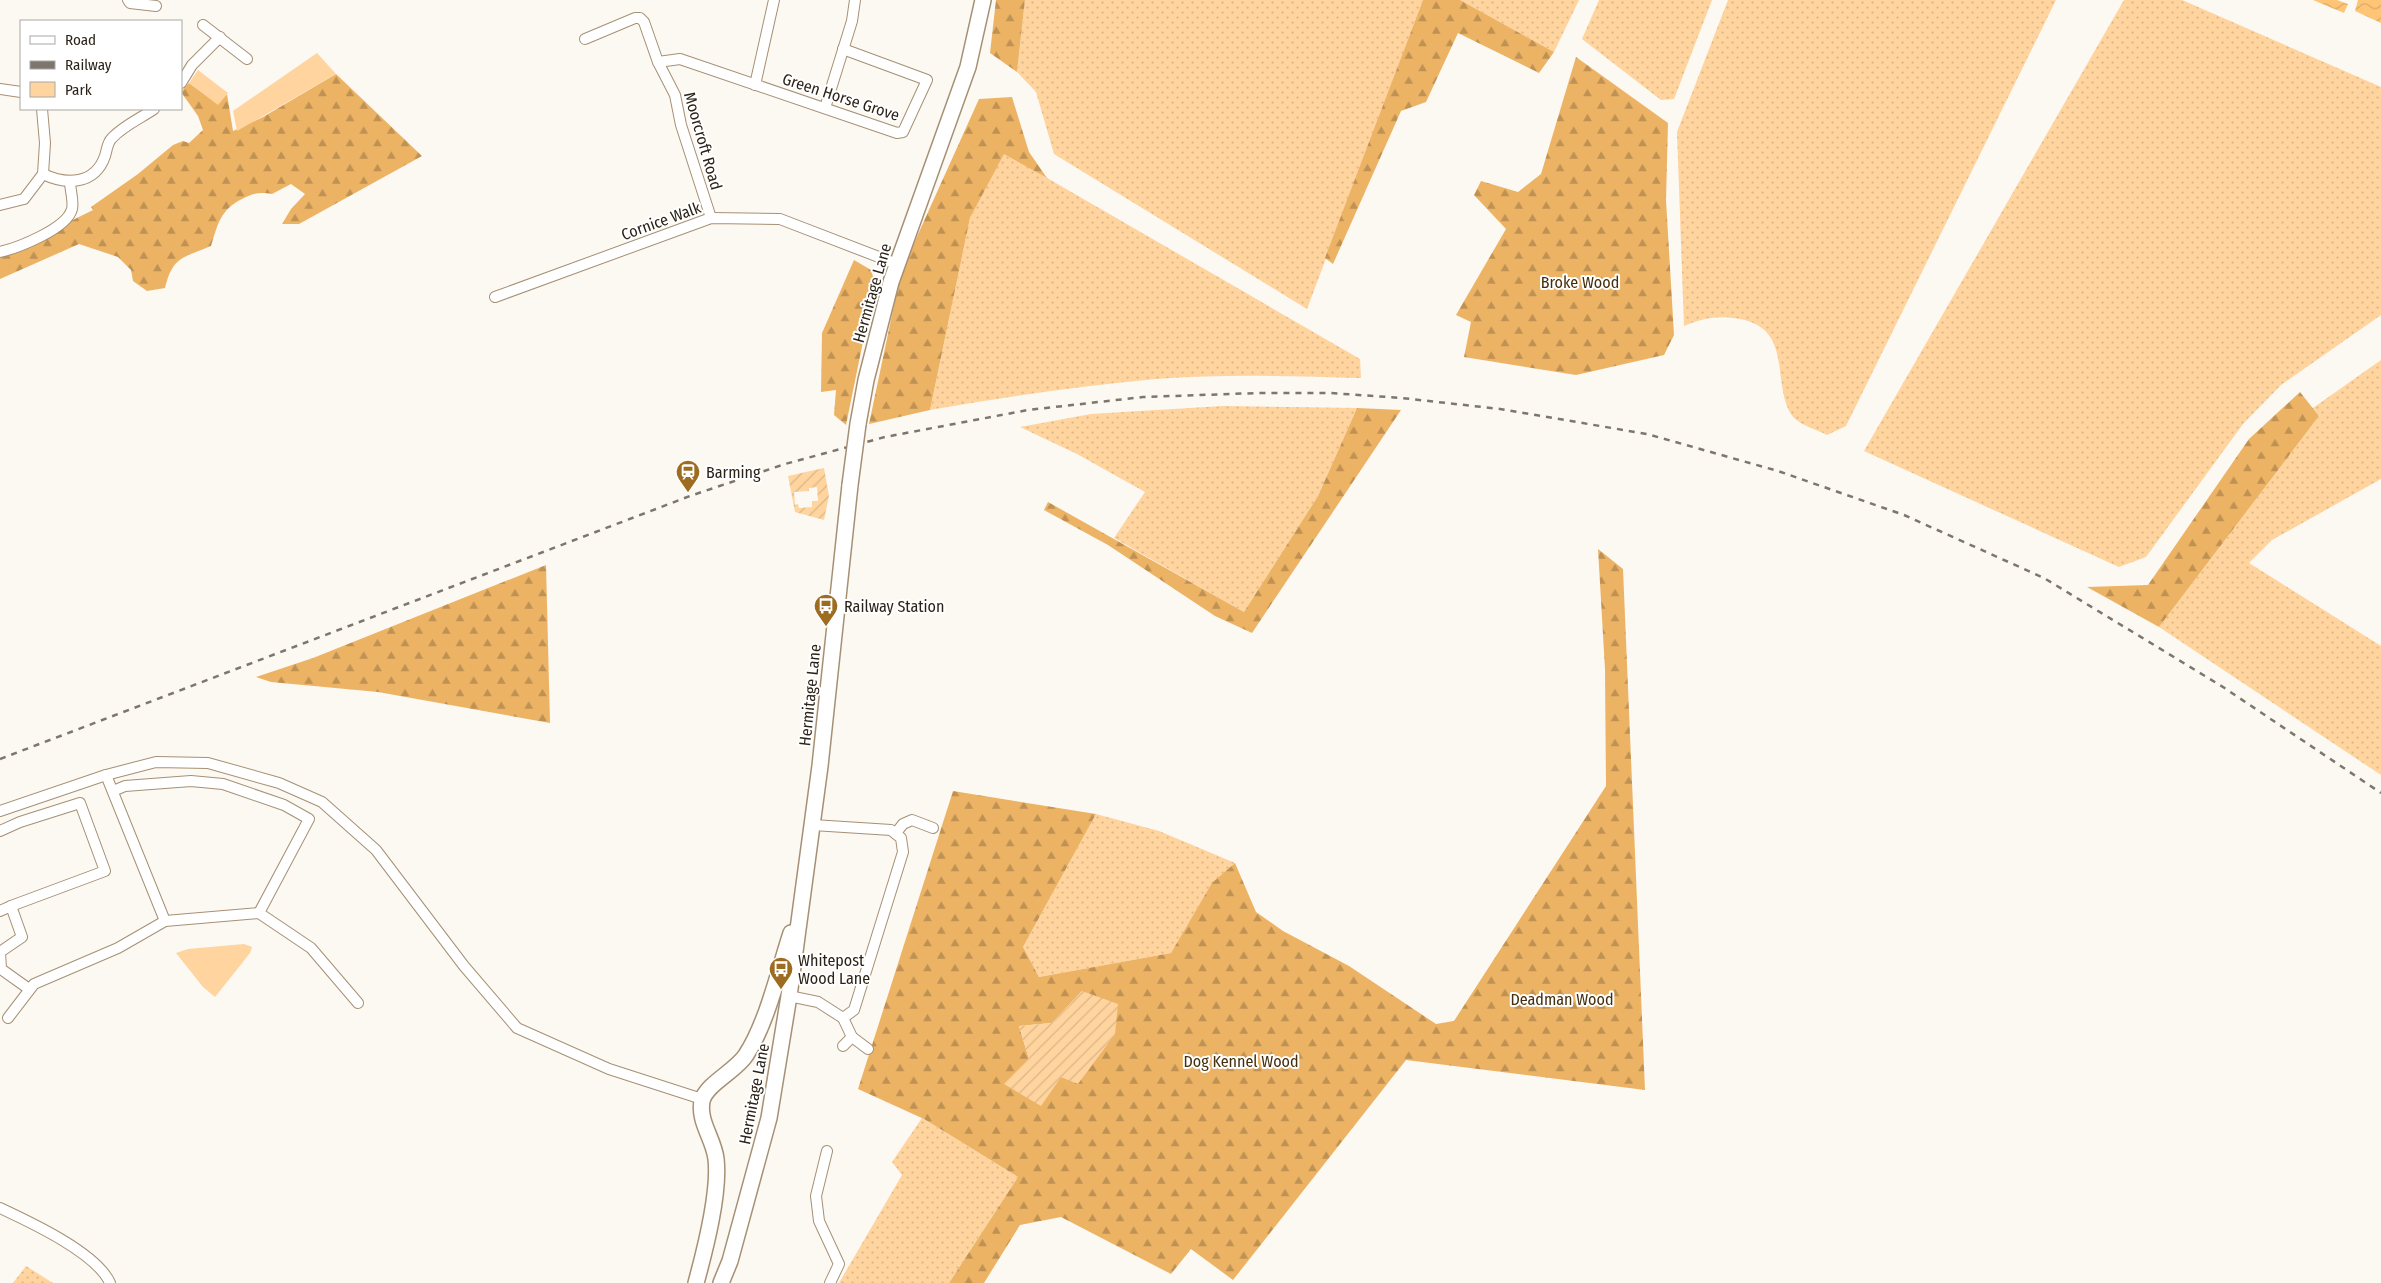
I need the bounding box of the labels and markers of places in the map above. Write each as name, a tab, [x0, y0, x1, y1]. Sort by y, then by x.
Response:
station icon: Barming	[675, 459, 701, 493]
place label: Barming	[706, 463, 761, 482]
bus stop icon: Railway Station	[813, 593, 839, 627]
place label: Railway Station	[844, 597, 944, 616]
place label: Whitepost Wood Lane	[798, 951, 870, 988]
bus stop icon: Whitepost Wood Lane	[768, 956, 794, 990]

